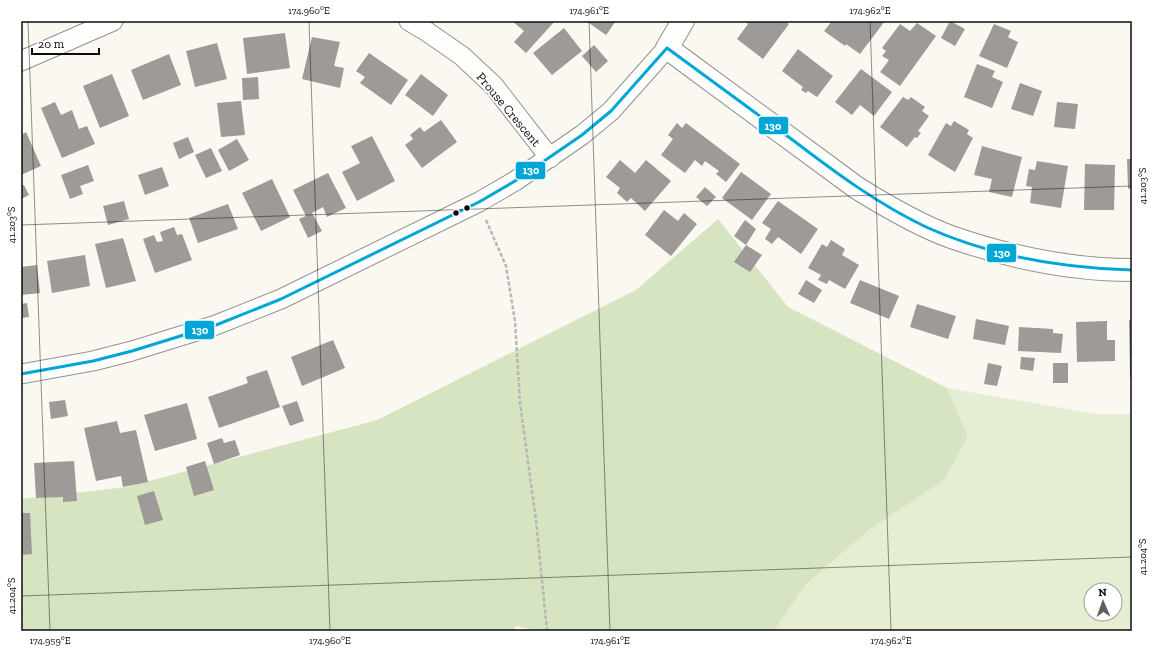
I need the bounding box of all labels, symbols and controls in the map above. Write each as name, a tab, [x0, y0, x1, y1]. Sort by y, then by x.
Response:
text: 174.960°E	[288, 5, 330, 17]
text: 174.961°E	[569, 5, 609, 17]
text: 174.962°E	[849, 5, 891, 17]
scale bar	[32, 30, 99, 56]
text: 20 m	[38, 37, 65, 51]
street label: Prouse Crescent	[473, 69, 544, 149]
line badge: 130	[758, 116, 789, 135]
text: 130	[765, 120, 781, 133]
line badge: 130	[515, 161, 546, 180]
text: 130	[523, 164, 539, 177]
text: 41.203°S	[1137, 168, 1149, 204]
unlabelled marker	[462, 203, 472, 213]
text: 41.203°S	[6, 207, 18, 243]
unlabelled marker	[451, 208, 461, 218]
line badge: 130	[986, 243, 1017, 263]
text: 130	[994, 247, 1010, 260]
line badge: 130	[184, 320, 215, 340]
text: 130	[192, 324, 208, 337]
text: 41.204°S	[1137, 539, 1149, 575]
text: 41.204°S	[6, 578, 18, 614]
north arrow	[1083, 582, 1123, 622]
text: N	[1098, 586, 1108, 599]
text: 174.959°E	[29, 635, 71, 647]
text: 174.960°E	[309, 635, 351, 647]
text: 174.961°E	[590, 635, 630, 647]
text: 174.962°E	[870, 635, 912, 647]

